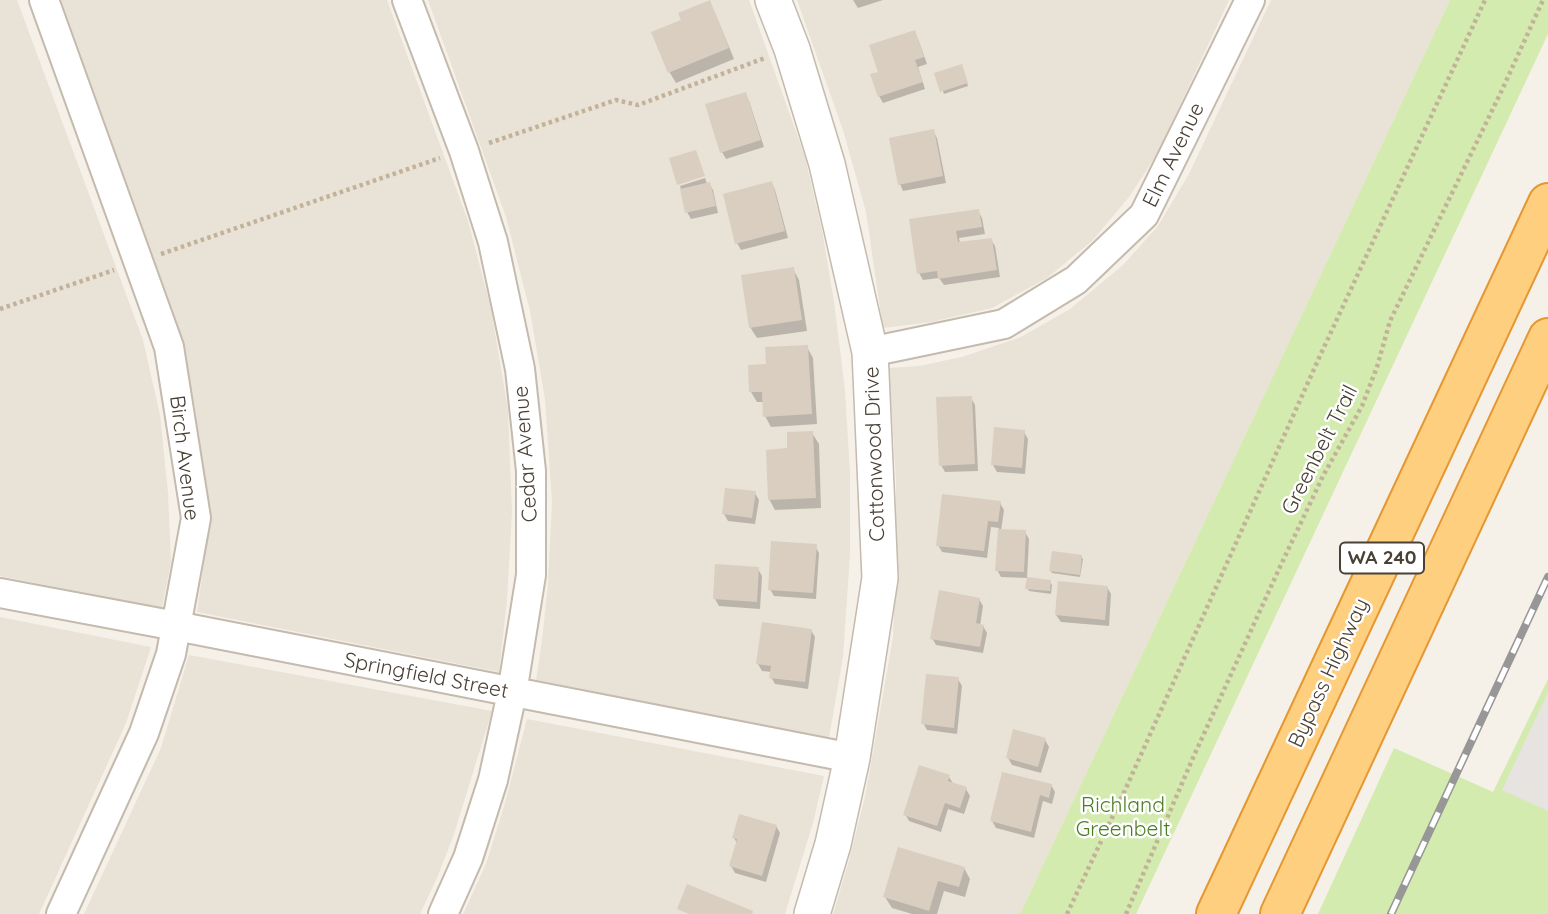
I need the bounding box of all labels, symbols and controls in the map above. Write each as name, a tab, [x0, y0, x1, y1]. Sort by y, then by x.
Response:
street label: Elm Avenue	[1138, 98, 1210, 212]
street label: Cottonwood Drive	[859, 366, 891, 542]
street label: Greenbelt Trail	[1277, 381, 1363, 519]
street label: Cedar Avenue	[509, 385, 543, 523]
street label: Birch Avenue	[164, 394, 204, 522]
road number: WA 240	[1340, 542, 1424, 573]
street label: Bypass Highway	[1283, 594, 1375, 752]
street label: Springfield Street	[342, 648, 510, 704]
park label: Richland Greenbelt	[1076, 793, 1170, 843]

